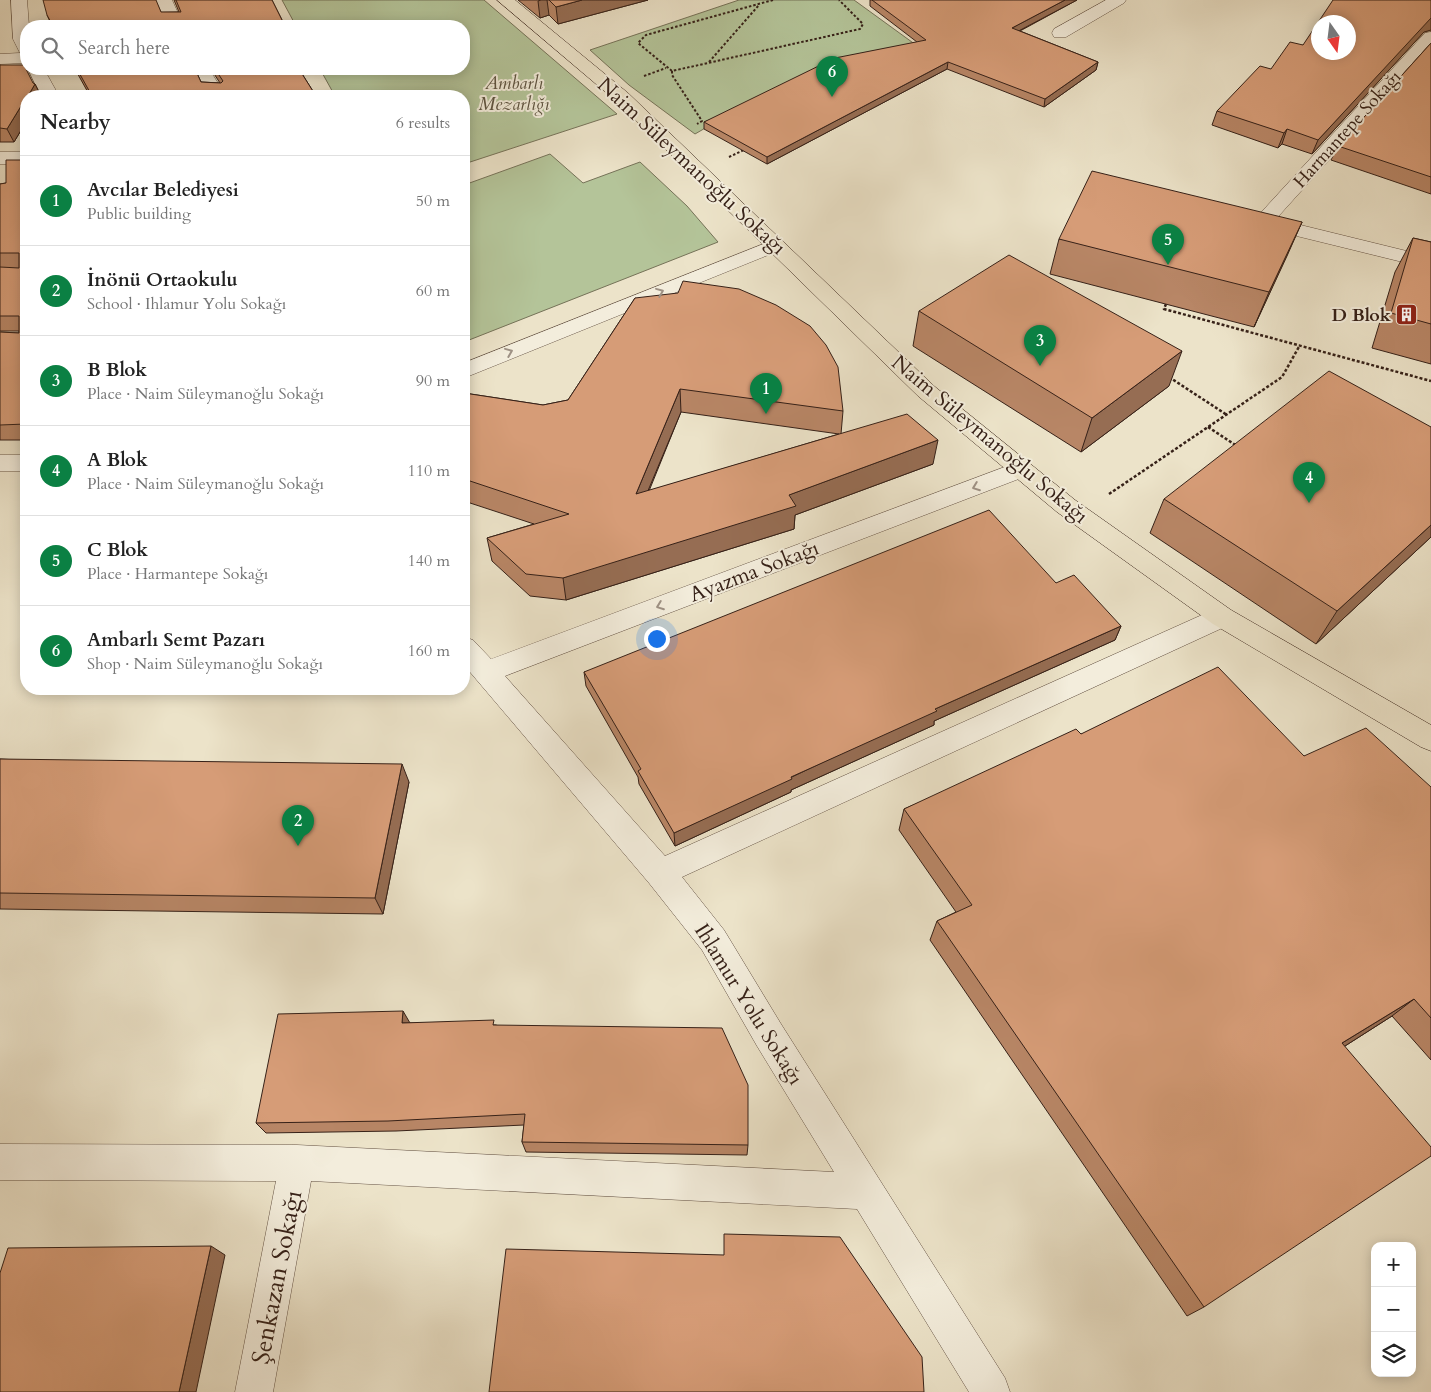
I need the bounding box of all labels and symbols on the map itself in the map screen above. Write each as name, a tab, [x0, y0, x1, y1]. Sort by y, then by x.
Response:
north arrow	[1311, 15, 1356, 60]
pin: 6	[816, 56, 848, 97]
street label: Harmantepe Sokağı	[1288, 65, 1407, 194]
park label: Ambarlı Mezarlığı	[479, 71, 549, 117]
street label: Naim Süleymanoğlu Sokağı	[591, 71, 793, 262]
pin: 5	[1152, 224, 1184, 265]
one-way arrow	[655, 288, 664, 298]
place label: D Blok	[1332, 303, 1392, 328]
building icon: D Blok	[1395, 303, 1419, 327]
pin: 3	[1024, 325, 1056, 366]
one-way arrow	[504, 348, 513, 359]
street label: Naim Süleymanoğlu Sokağı	[885, 348, 1094, 530]
pin: 1	[750, 373, 782, 414]
pin: 4	[1293, 462, 1325, 503]
one-way arrow	[972, 480, 981, 491]
street label: Ayazma Sokağı	[685, 533, 823, 610]
one-way arrow	[656, 600, 665, 610]
your location	[644, 626, 670, 652]
pin: 2	[282, 805, 314, 846]
street label: Ihlamur Yolu Sokağı	[687, 918, 810, 1091]
street label: Şenkazan Sokağı	[243, 1187, 311, 1367]

